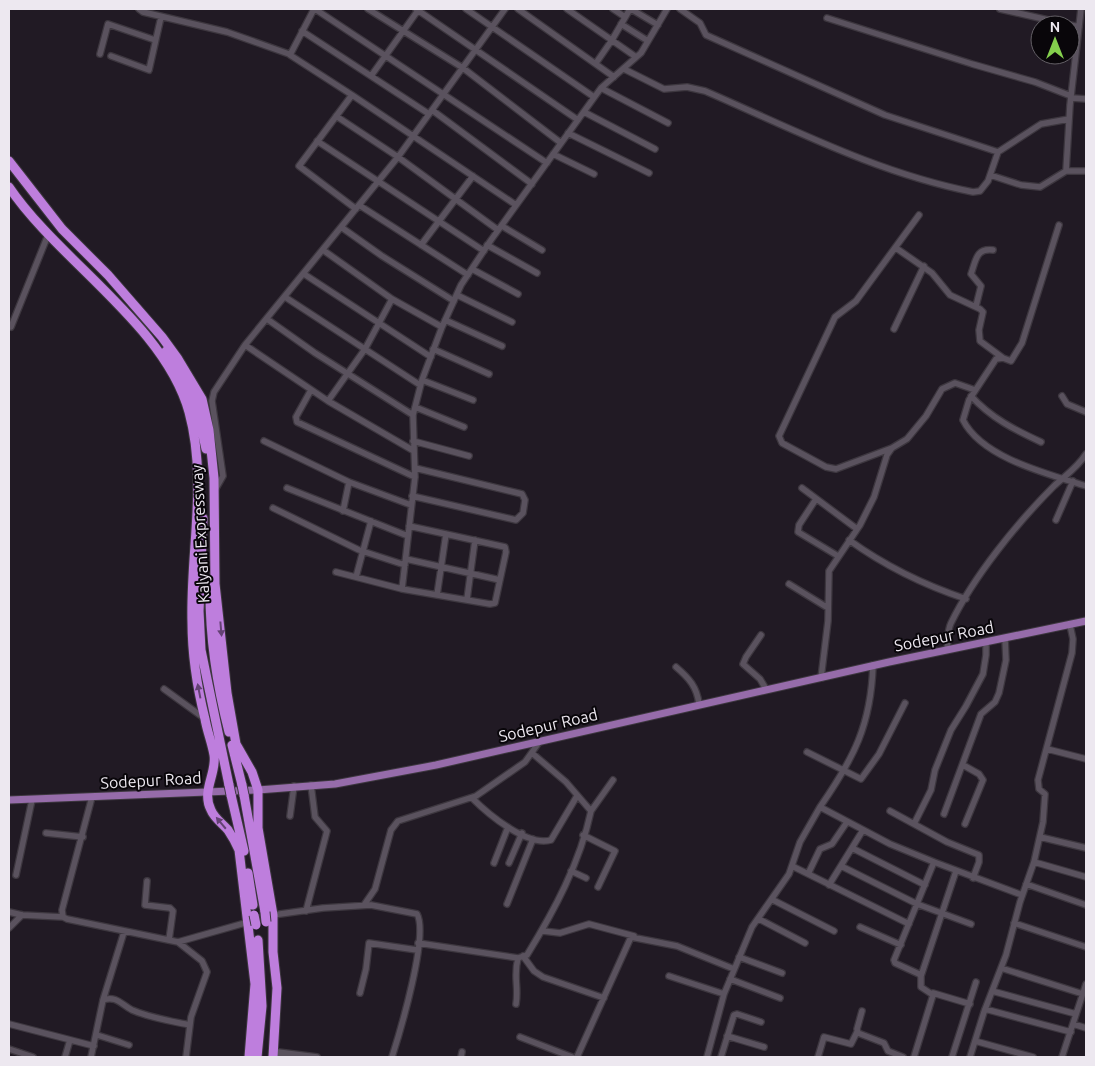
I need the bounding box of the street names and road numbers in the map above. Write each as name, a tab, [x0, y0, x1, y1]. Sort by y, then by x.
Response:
street label: Kalyani Expressway	[187, 464, 213, 604]
street label: Sodepur Road	[893, 618, 995, 654]
street label: Sodepur Road	[497, 705, 599, 745]
street label: Sodepur Road	[100, 768, 202, 792]

